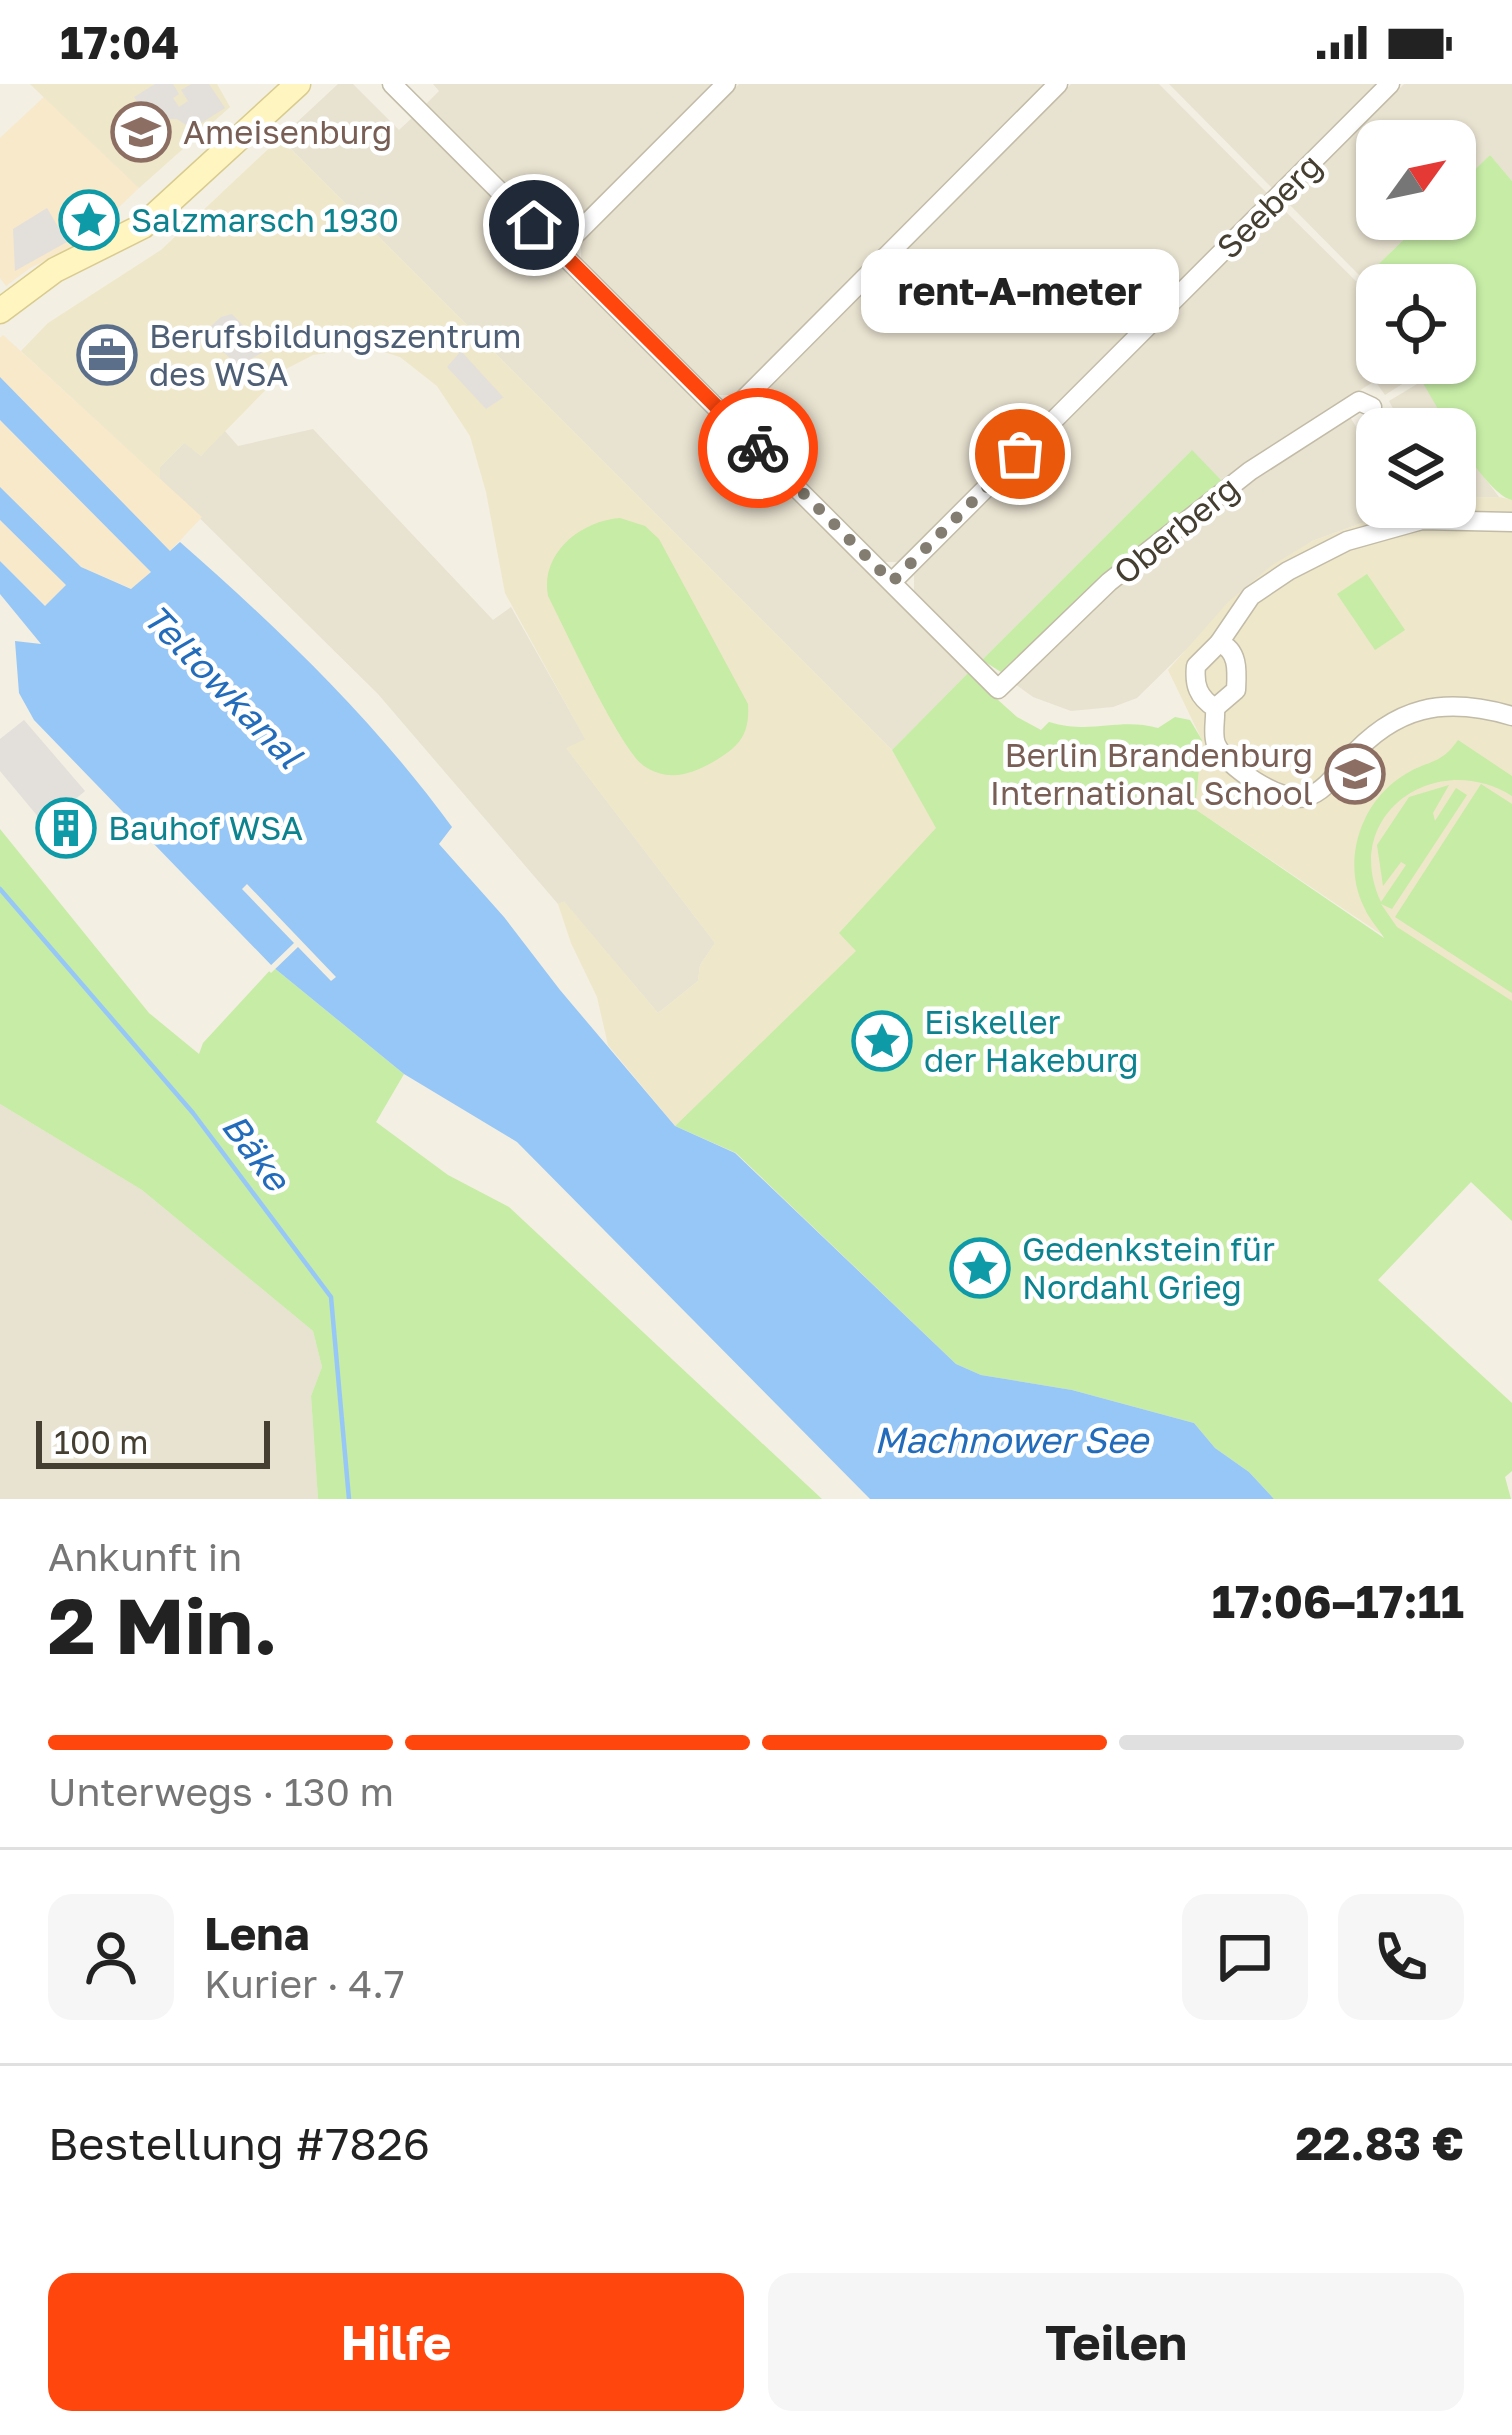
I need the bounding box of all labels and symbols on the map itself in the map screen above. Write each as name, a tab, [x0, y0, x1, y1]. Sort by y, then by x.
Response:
school or university icon: Ameisenburg	[110, 101, 172, 163]
place label: Ameisenburg	[183, 112, 392, 151]
north arrow	[1356, 120, 1476, 240]
street label: Seeberg	[1208, 145, 1329, 266]
pin	[483, 174, 585, 276]
place icon: Salzmarsch 1930	[58, 189, 120, 251]
place label: Salzmarsch 1930	[131, 200, 399, 239]
callout: rent-A-meter	[861, 250, 1179, 334]
place label: Berufsbildungszentrum des WSA	[149, 316, 522, 393]
office icon: Berufsbildungszentrum des WSA	[76, 324, 138, 386]
courier	[698, 388, 818, 508]
pin	[969, 403, 1071, 505]
street label: Oberberg	[1106, 468, 1246, 592]
water label: Teltowkanal	[135, 595, 313, 777]
place label: Berlin Brandenburg International School	[990, 735, 1313, 812]
school or university icon: Berlin Brandenburg International School	[1324, 743, 1386, 805]
building icon: Bauhof WSA	[35, 797, 97, 859]
place label: Bauhof WSA	[108, 808, 303, 847]
place label: Eiskeller der Hakeburg	[924, 1002, 1139, 1079]
place icon: Eiskeller der Hakeburg	[851, 1010, 913, 1072]
water label: Bäke	[214, 1105, 300, 1200]
place label: Gedenkstein für Nordahl Grieg	[1022, 1229, 1275, 1306]
place icon: Gedenkstein für Nordahl Grieg	[949, 1237, 1011, 1299]
scale bar	[36, 1415, 270, 1468]
water label: Machnower See	[874, 1418, 1150, 1461]

